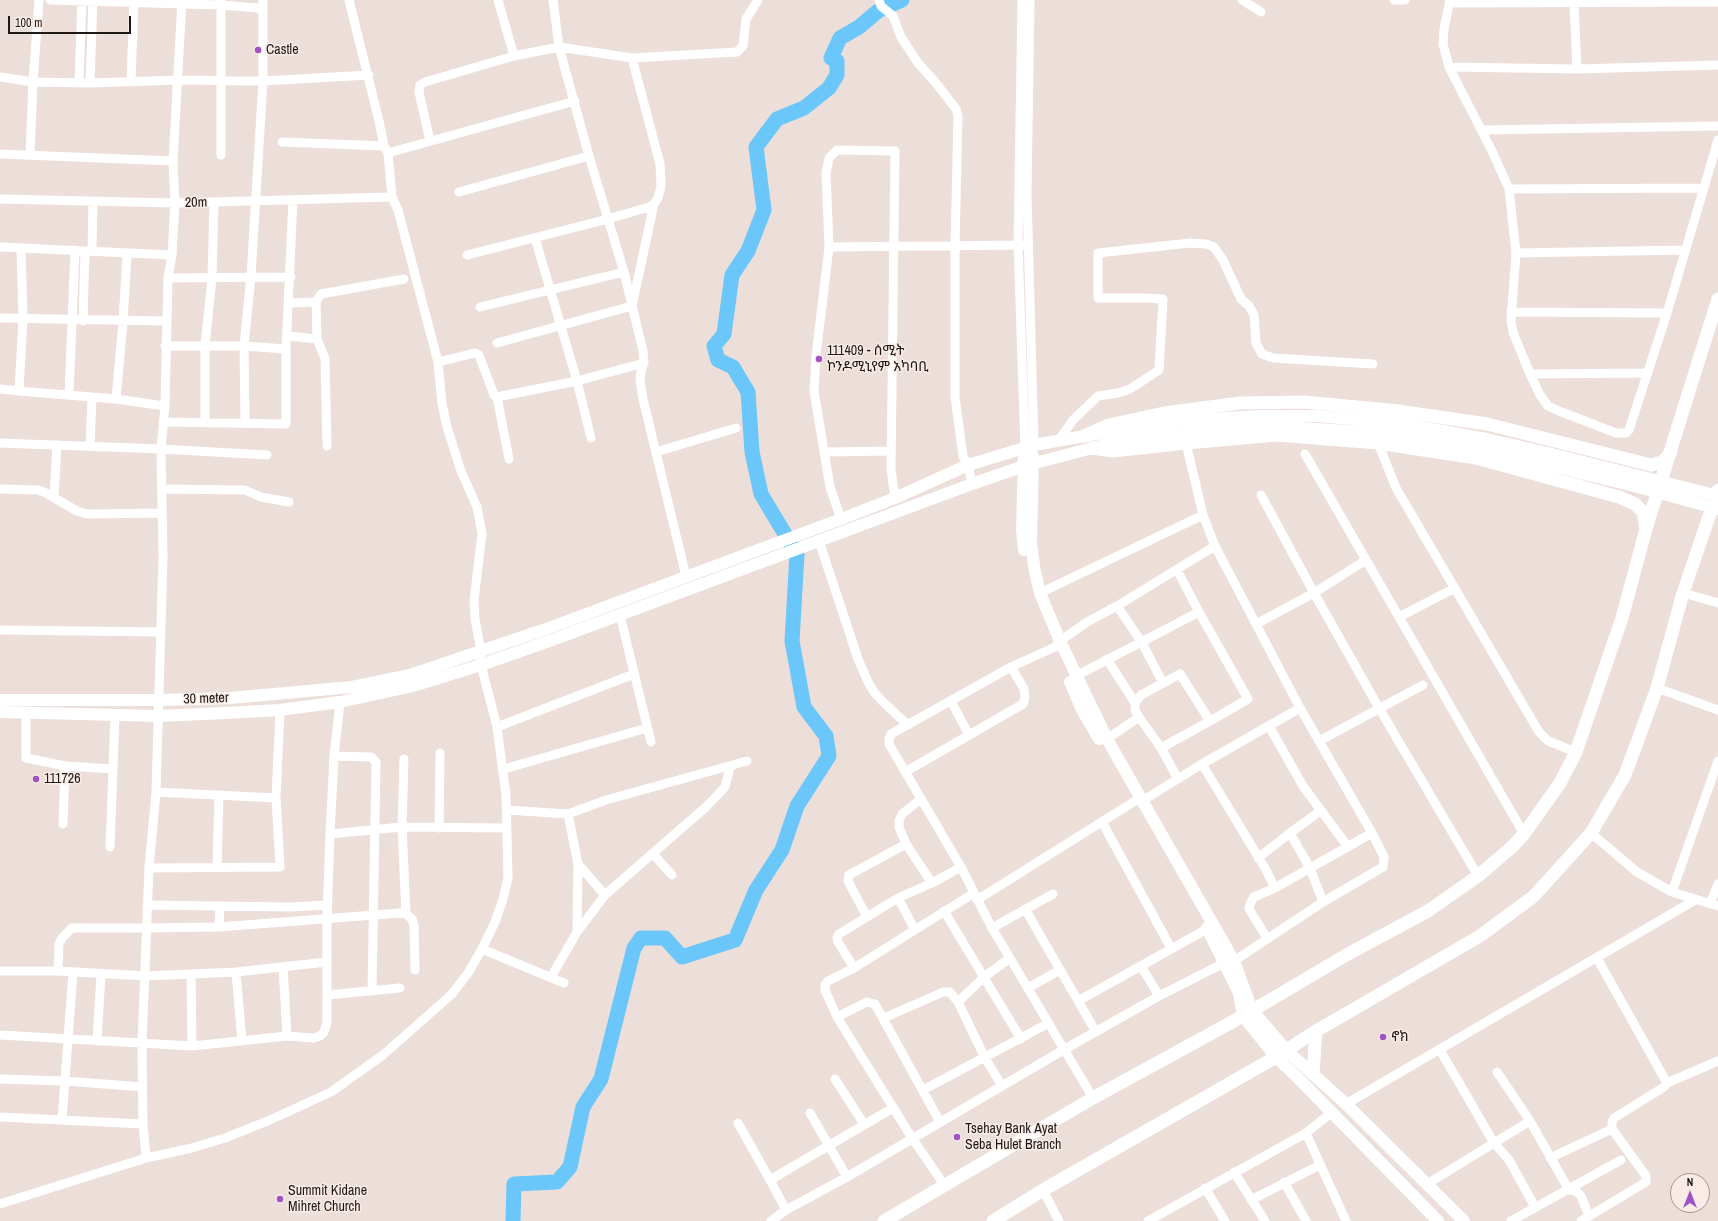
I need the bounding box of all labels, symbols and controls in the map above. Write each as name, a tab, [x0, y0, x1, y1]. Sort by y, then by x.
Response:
scale bar	[10, 8, 133, 34]
text: 100 m	[15, 15, 42, 31]
place label: Castle	[266, 42, 299, 58]
marker: Castle	[253, 45, 263, 55]
street label: 20m	[185, 194, 207, 212]
place label: 111409 - ሰሚት ኮንዶሚኒየም አካባቢ	[827, 343, 929, 376]
marker: 111409 - ሰሚት ኮንዶሚኒየም አካባቢ	[814, 354, 824, 364]
street label: 30 meter	[183, 690, 229, 708]
place label: 111726	[44, 771, 81, 787]
marker: 111726	[31, 774, 41, 784]
place label: ኖክ	[1391, 1029, 1409, 1045]
marker: ኖክ	[1378, 1032, 1388, 1042]
place label: Tsehay Bank Ayat Seba Hulet Branch	[965, 1121, 1061, 1154]
marker: Tsehay Bank Ayat Seba Hulet Branch	[952, 1132, 962, 1142]
north arrow	[1670, 1173, 1710, 1213]
text: N	[1687, 1175, 1693, 1189]
place label: Summit Kidane Mihret Church	[288, 1183, 367, 1216]
marker: Summit Kidane Mihret Church	[275, 1194, 285, 1204]

